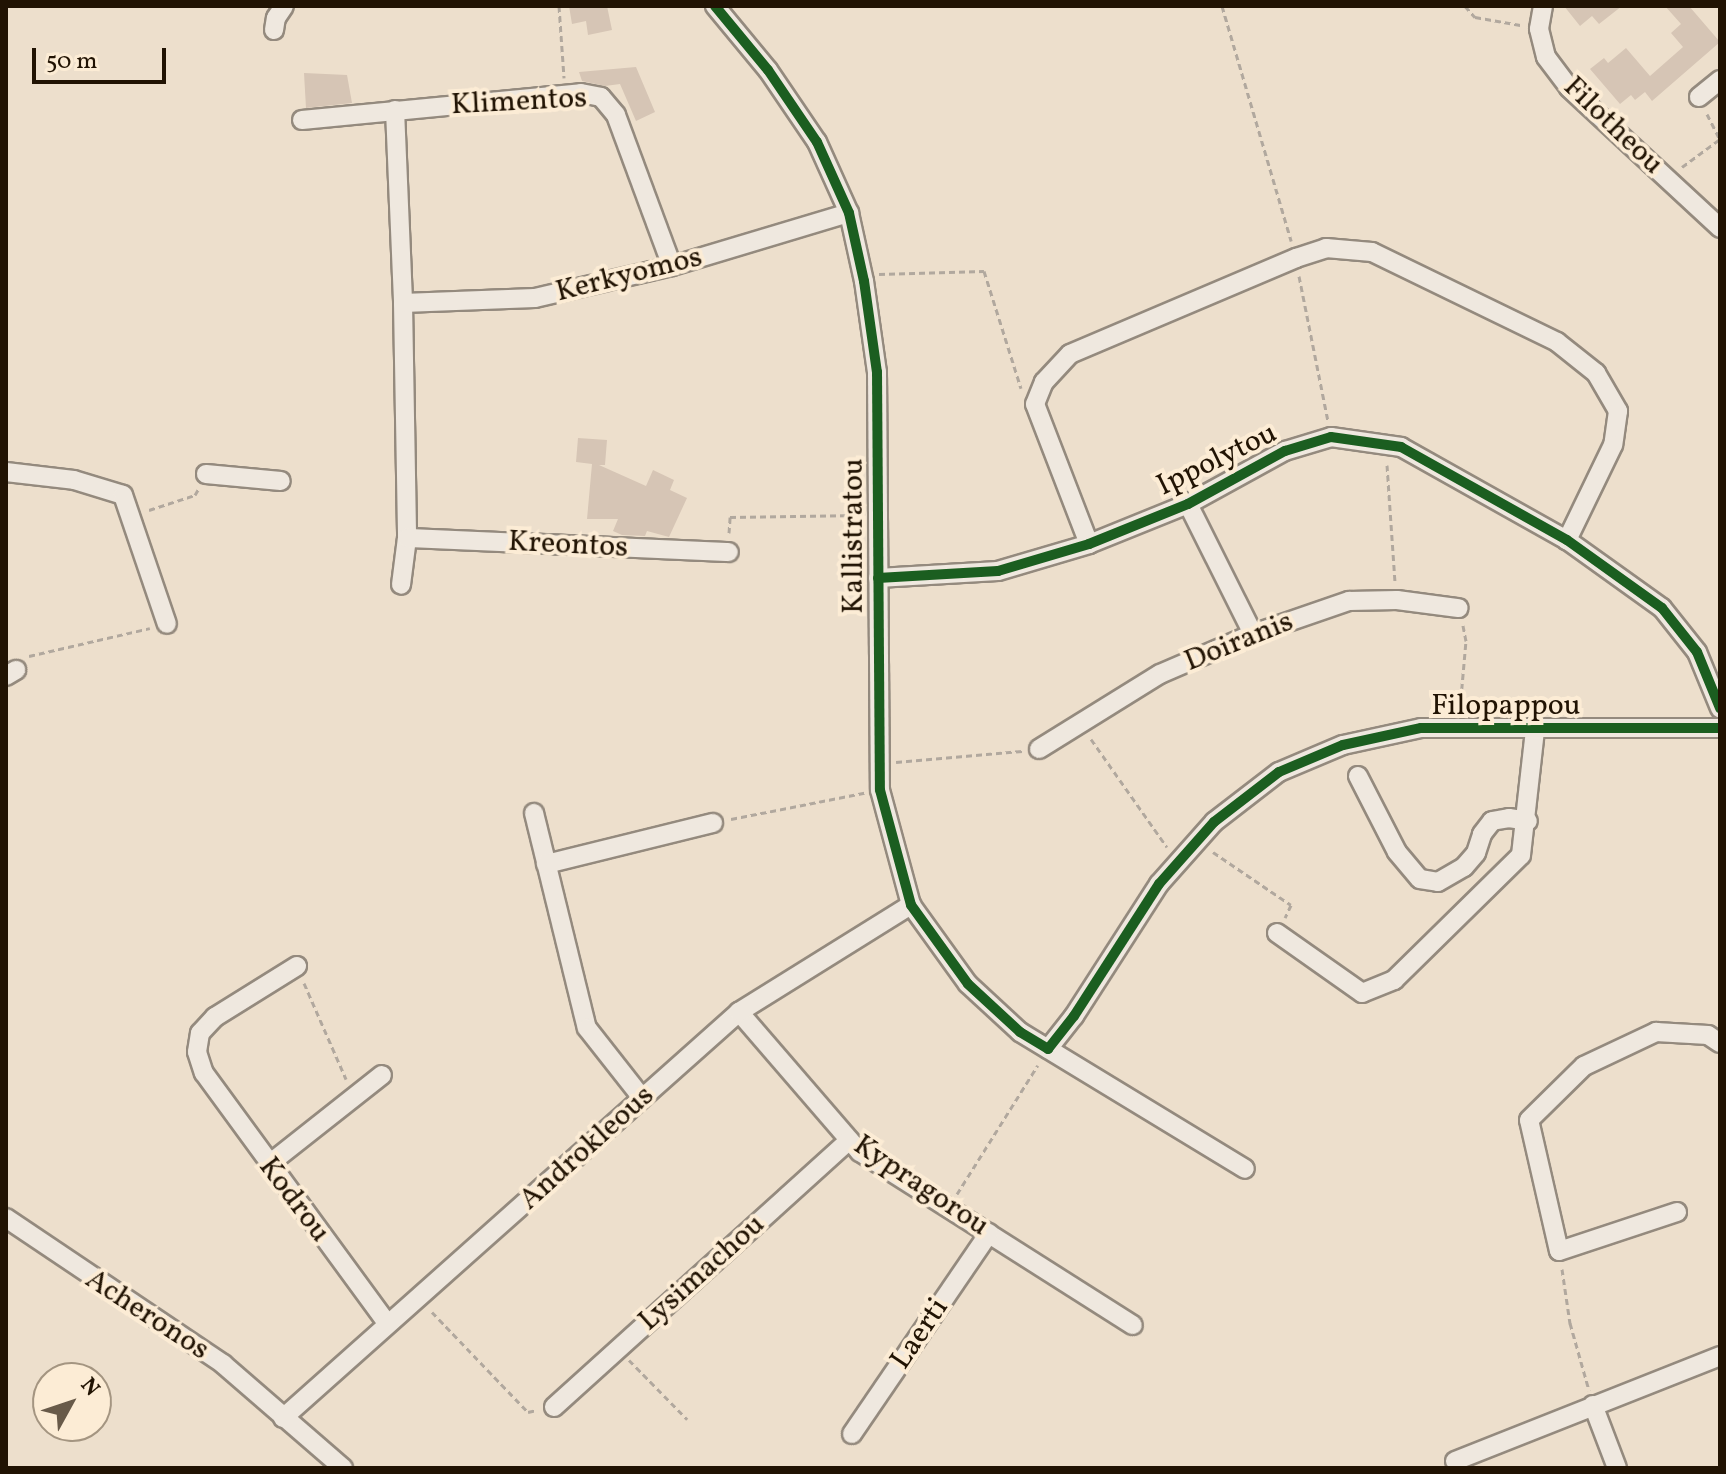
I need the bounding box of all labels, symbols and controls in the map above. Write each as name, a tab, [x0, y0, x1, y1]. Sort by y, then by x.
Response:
scale bar	[36, 32, 170, 82]
text: 50 m	[46, 45, 98, 79]
street label: Filotheou	[1555, 69, 1671, 183]
street label: Klimentos	[450, 80, 588, 124]
street label: Kerkyomos	[552, 239, 706, 311]
street label: Ippolytou	[1151, 416, 1283, 504]
street label: Kallistratou	[836, 458, 872, 614]
street label: Kreontos	[507, 524, 629, 566]
street label: Doiranis	[1179, 604, 1299, 680]
street label: Filopappou	[1431, 688, 1581, 724]
street label: Androkleous	[512, 1078, 662, 1218]
street label: Kypragorou	[846, 1127, 996, 1245]
street label: Kodrou	[250, 1150, 338, 1250]
street label: Lysimachou	[631, 1207, 773, 1339]
street label: Acheronos	[78, 1262, 216, 1368]
street label: Laerti	[883, 1292, 957, 1376]
north arrow	[32, 1362, 112, 1442]
text: N	[72, 1371, 106, 1404]

